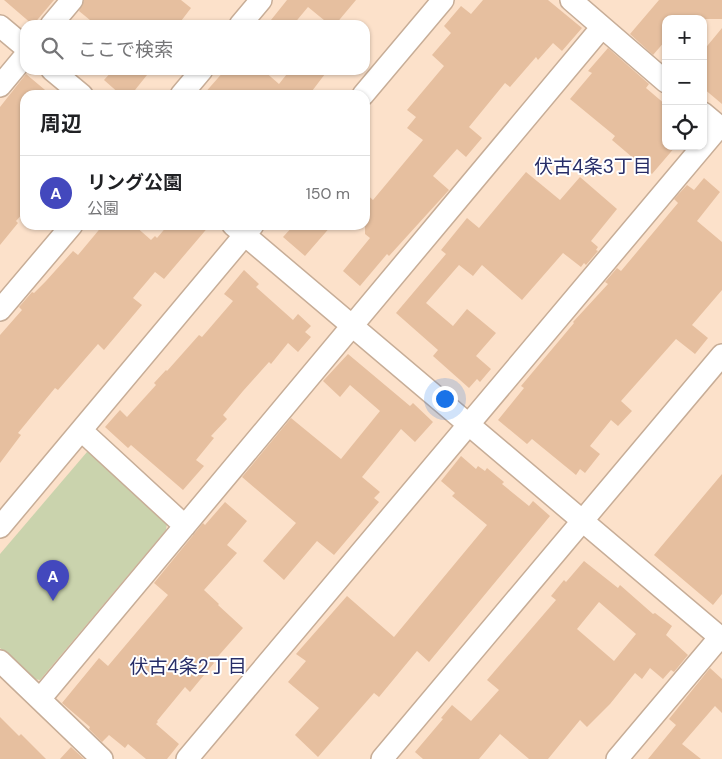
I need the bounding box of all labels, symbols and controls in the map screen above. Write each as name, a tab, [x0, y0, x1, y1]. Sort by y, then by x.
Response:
map controls	[662, 15, 707, 150]
button: +	[662, 15, 707, 60]
search box	[20, 20, 370, 75]
icon: search	[38, 34, 66, 62]
text: ここで検索	[78, 37, 173, 62]
button: −	[662, 60, 707, 105]
button: locate	[662, 105, 707, 150]
text: 周辺	[40, 110, 82, 138]
district label: 伏古4条3丁目	[534, 154, 652, 179]
text: リング公園	[87, 170, 182, 195]
text: A	[50, 183, 62, 204]
text: 150 m	[306, 183, 350, 204]
text: 公園	[87, 198, 119, 219]
your location	[432, 386, 458, 412]
pin: A	[37, 560, 69, 601]
district label: 伏古4条2丁目	[129, 654, 247, 679]

